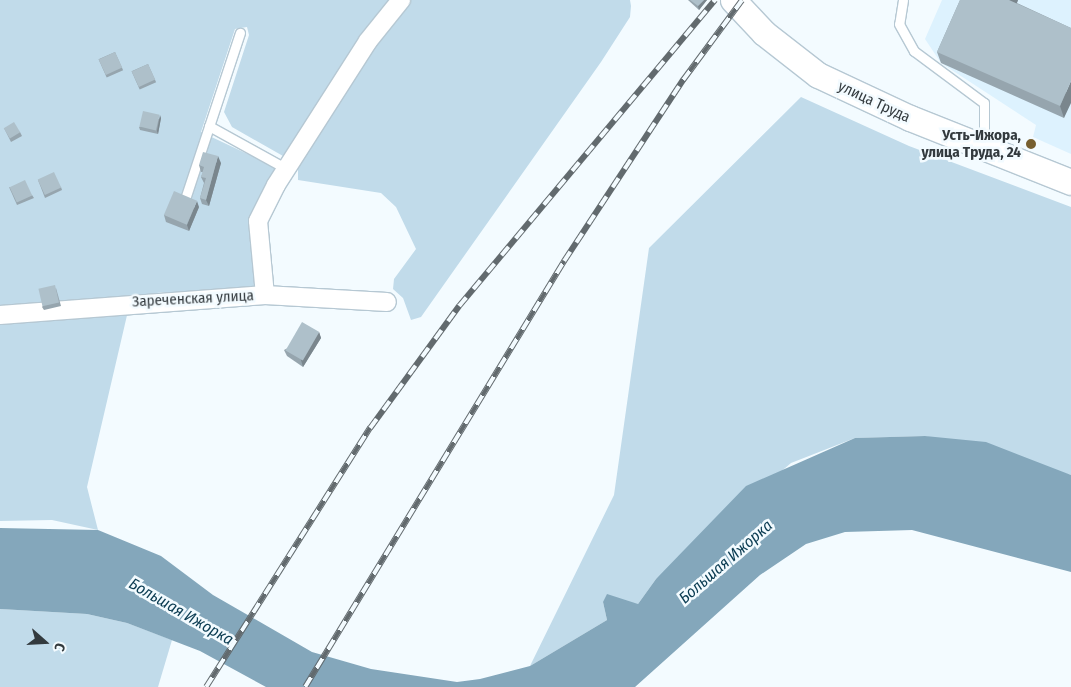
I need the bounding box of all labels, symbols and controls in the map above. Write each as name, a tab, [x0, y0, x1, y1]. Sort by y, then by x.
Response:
street label: улица Труда	[835, 77, 913, 127]
place label: Усть-Ижора, улица Труда, 24	[921, 126, 1021, 161]
marker: Усть-Ижора, улица Труда, 24	[1025, 138, 1037, 150]
street label: Зареченская улица	[132, 287, 254, 311]
water label: Большая Ижорка	[675, 516, 777, 608]
water label: Большая Ижорка	[125, 574, 237, 650]
north arrow	[20, 617, 70, 667]
text: С	[50, 641, 69, 653]

